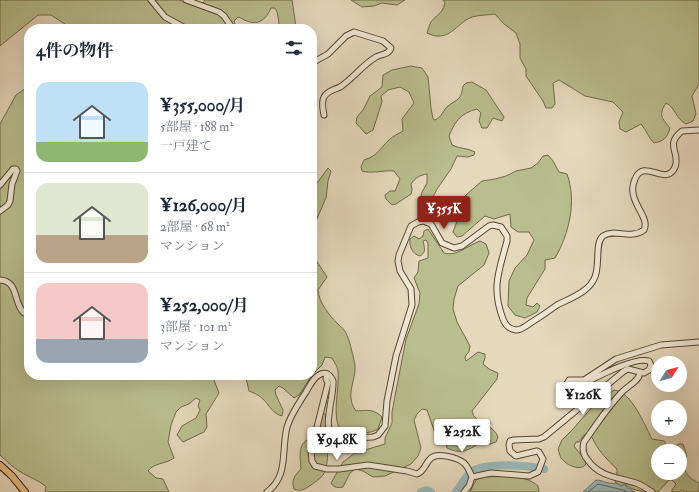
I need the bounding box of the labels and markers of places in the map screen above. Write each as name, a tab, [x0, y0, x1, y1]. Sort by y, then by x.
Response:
pin: ¥355K	[416, 196, 472, 230]
pin: ¥126K	[555, 382, 611, 416]
pin: ¥252K	[434, 419, 490, 453]
pin: ¥94.8K	[304, 427, 370, 461]

